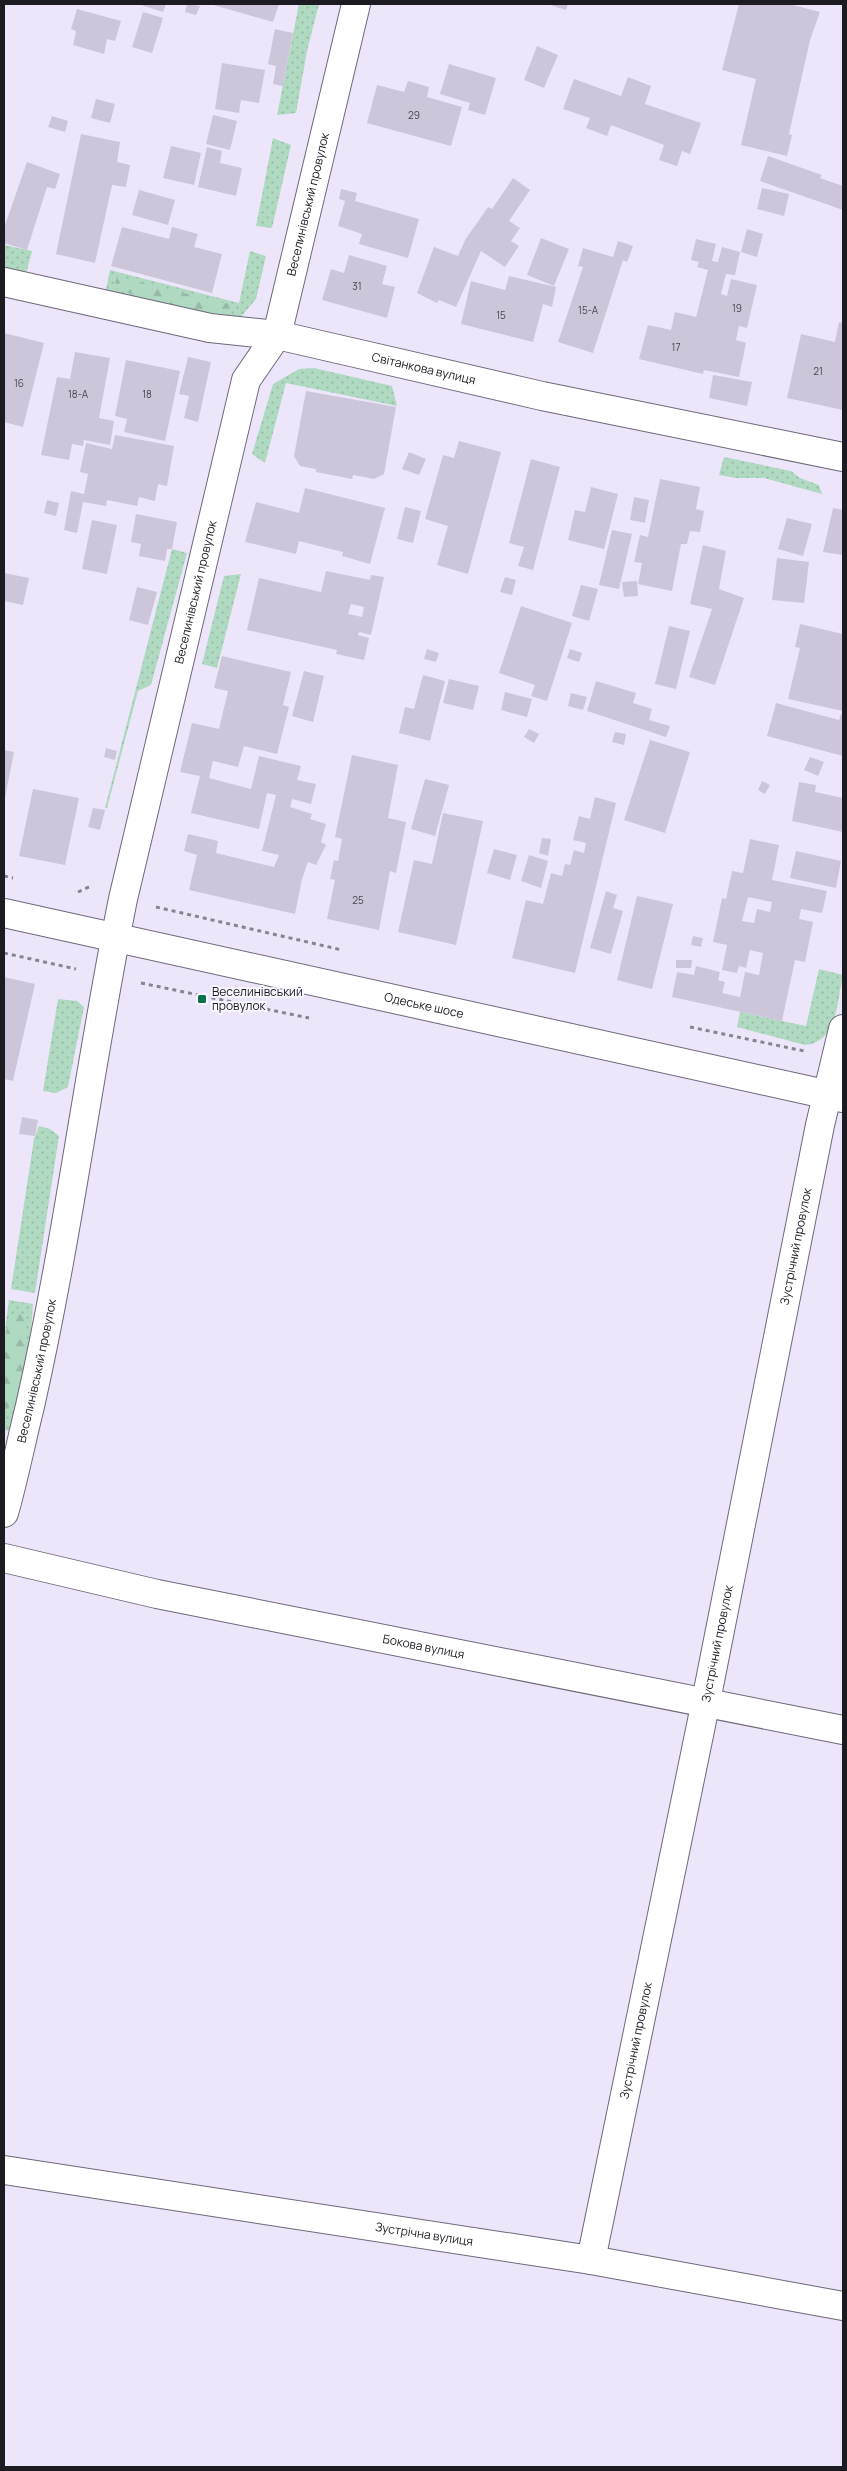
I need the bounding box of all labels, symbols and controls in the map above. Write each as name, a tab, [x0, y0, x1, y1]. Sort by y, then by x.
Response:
house number: 29	[408, 108, 420, 122]
street label: Веселинівський провулок	[282, 130, 333, 278]
house number: 31	[352, 279, 362, 293]
house number: 19	[732, 301, 742, 315]
house number: 15-А	[578, 303, 599, 317]
house number: 15	[496, 308, 506, 322]
house number: 17	[672, 340, 680, 354]
street label: Світанкова вулиця	[370, 348, 478, 388]
house number: 21	[813, 364, 823, 378]
house number: 16	[14, 376, 24, 390]
house number: 18-А	[68, 387, 89, 401]
house number: 18	[142, 387, 152, 401]
street label: Веселинівський провулок	[170, 518, 221, 665]
house number: 25	[352, 893, 364, 907]
place label: Веселинівський провулок	[212, 983, 303, 1014]
street label: Одеське шосе	[383, 988, 465, 1022]
marker: Веселинівський провулок	[196, 993, 208, 1005]
street label: Зустрічний провулок	[776, 1185, 816, 1306]
street label: Веселинівський провулок	[13, 1296, 60, 1444]
street label: Зустрічний провулок	[697, 1583, 737, 1704]
street label: Бокова вулиця	[381, 1630, 466, 1663]
street label: Зустрічний провулок	[615, 1979, 656, 2100]
street label: Зустрічна вулиця	[374, 2218, 474, 2250]

